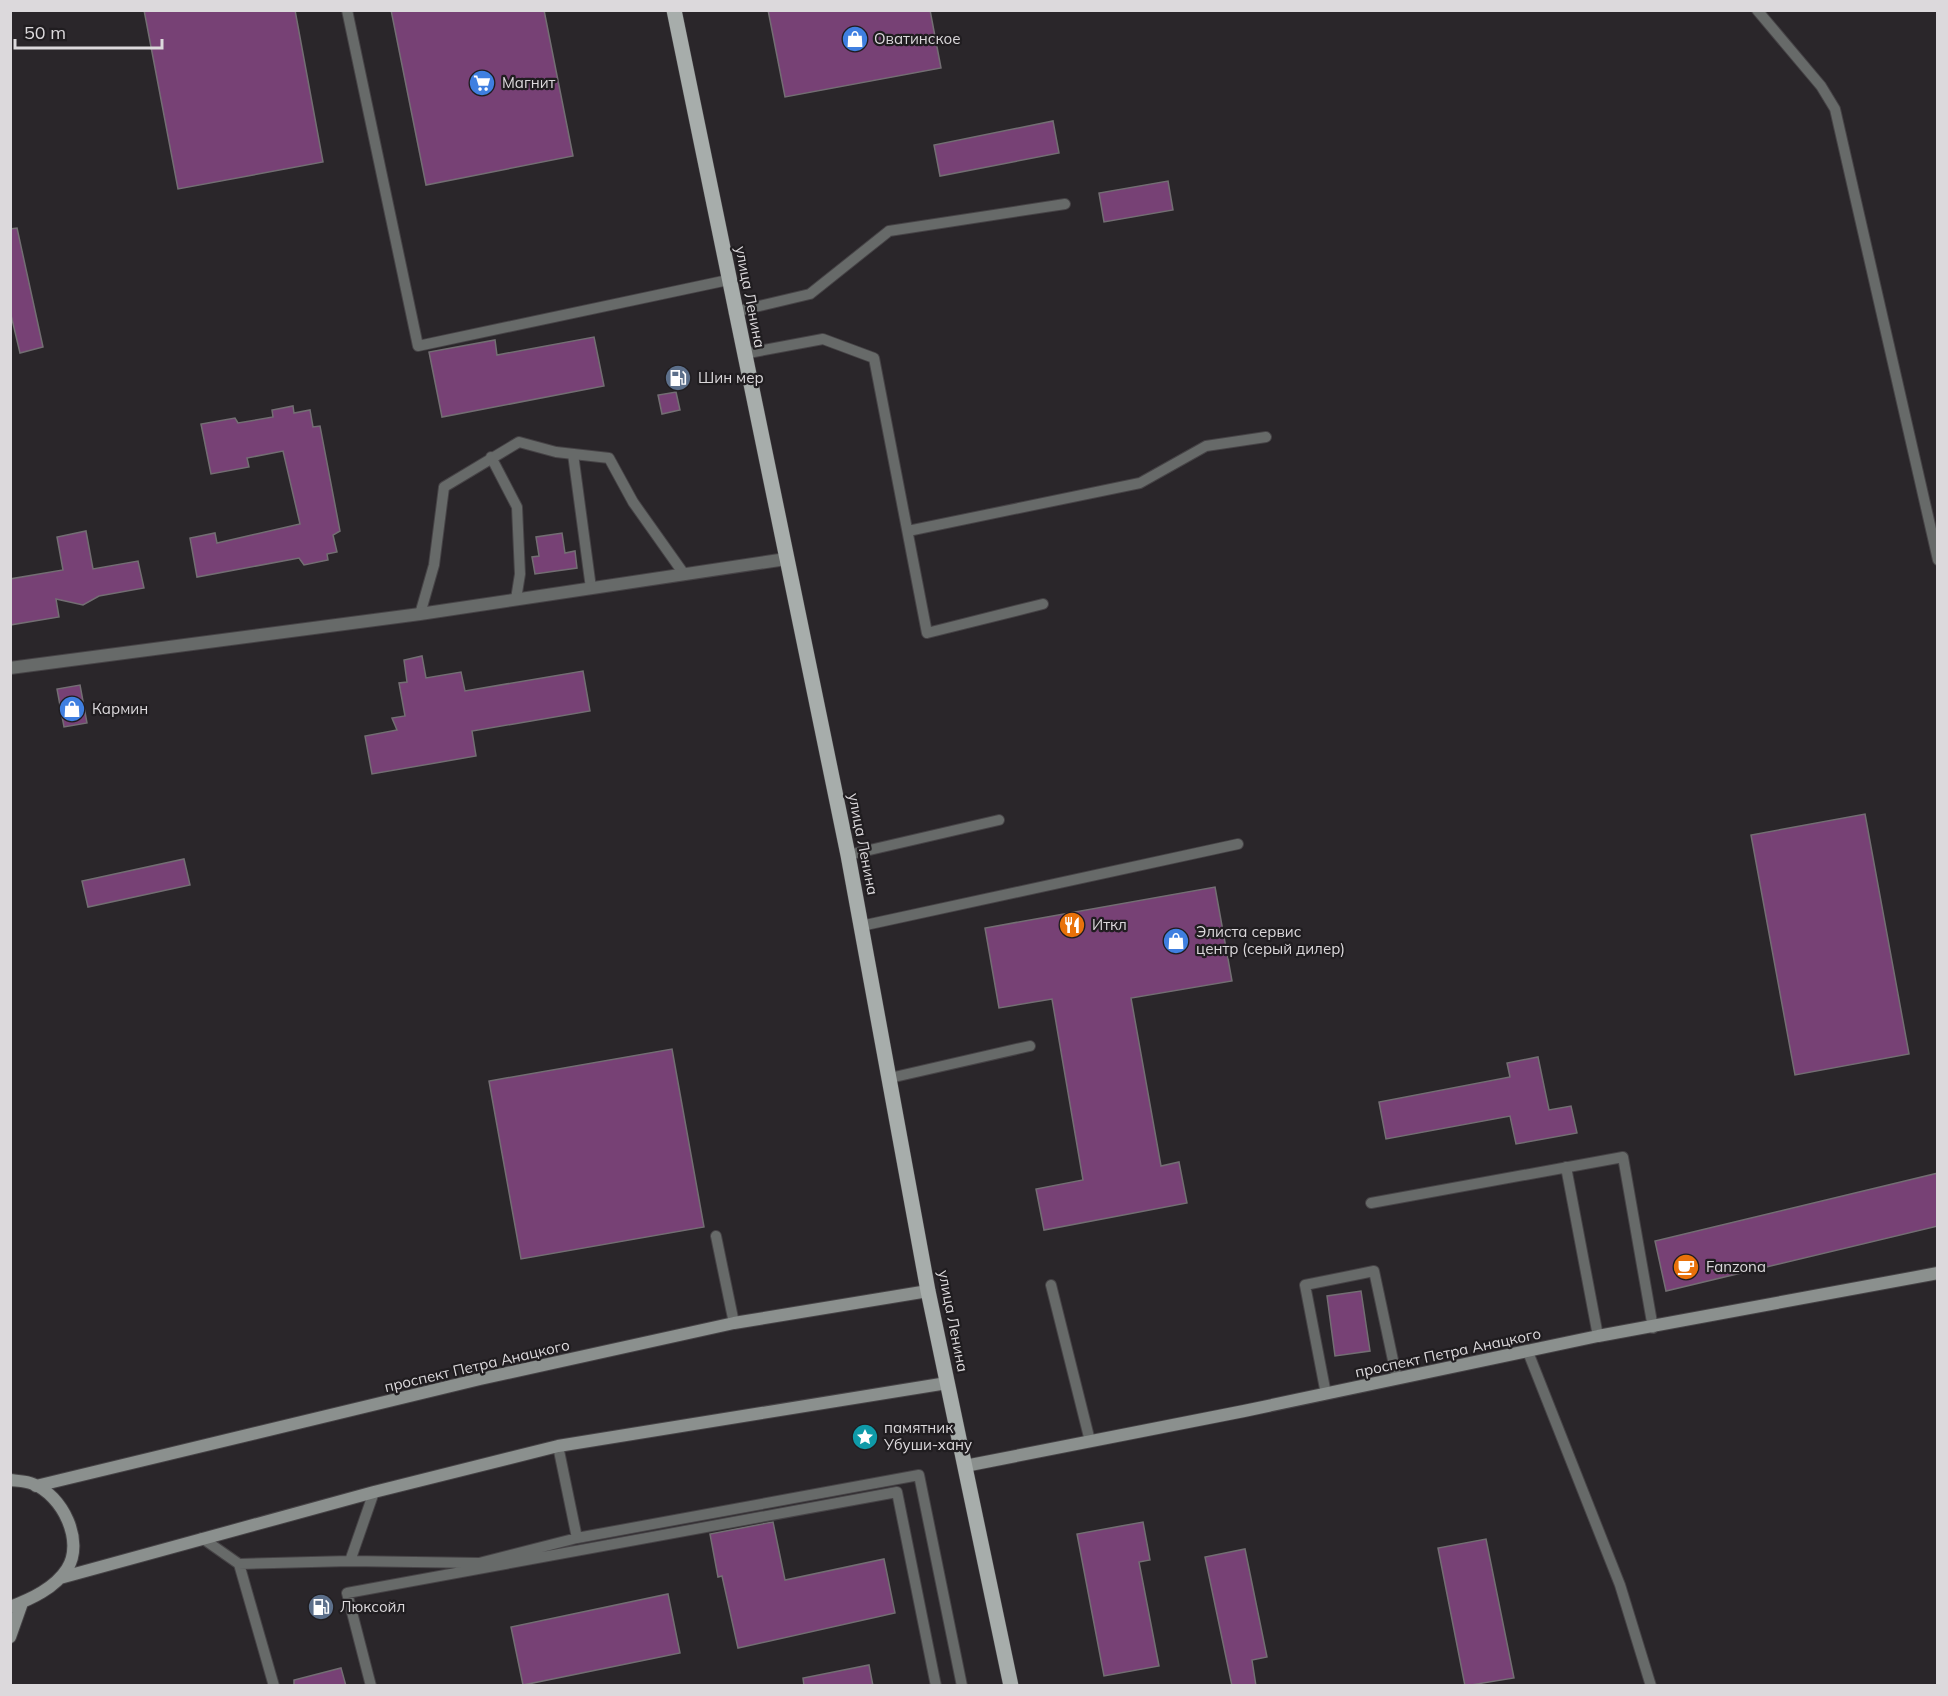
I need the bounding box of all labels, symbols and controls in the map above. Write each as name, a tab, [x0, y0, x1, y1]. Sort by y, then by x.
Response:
scale bar	[15, 12, 162, 50]
text: 50 m	[24, 21, 66, 44]
shop icon: Оватинское	[840, 24, 870, 54]
place label: Оватинское	[874, 29, 961, 48]
supermarket icon: Магнит	[467, 68, 497, 98]
place label: Магнит	[502, 73, 556, 92]
street label: улица Ленина	[731, 244, 770, 349]
fuel station icon: Шин мер	[663, 363, 693, 393]
place label: Шин мер	[698, 368, 764, 387]
shop icon: Кармин	[57, 694, 87, 724]
place label: Кармин	[92, 699, 148, 718]
street label: улица Ленина	[844, 791, 883, 896]
restaurant icon: Иткл	[1057, 910, 1087, 940]
place label: Иткл	[1092, 915, 1127, 934]
place label: Элиста сервис центр (серый дилер)	[1196, 922, 1345, 958]
shop icon: Элиста сервис центр (серый дилер)	[1161, 926, 1191, 956]
cafe icon: Fanzona	[1671, 1252, 1701, 1282]
place label: Fanzona	[1706, 1257, 1766, 1276]
street label: улица Ленина	[934, 1268, 973, 1373]
street label: проспект Петра Анацкого	[1353, 1323, 1543, 1382]
street label: проспект Петра Анацкого	[382, 1335, 571, 1396]
place label: памятник Убуши-хану	[883, 1418, 972, 1454]
place icon: памятник Убуши-хану	[850, 1422, 880, 1452]
fuel station icon: Люксойл	[306, 1592, 336, 1622]
place label: Люксойл	[340, 1597, 405, 1616]

